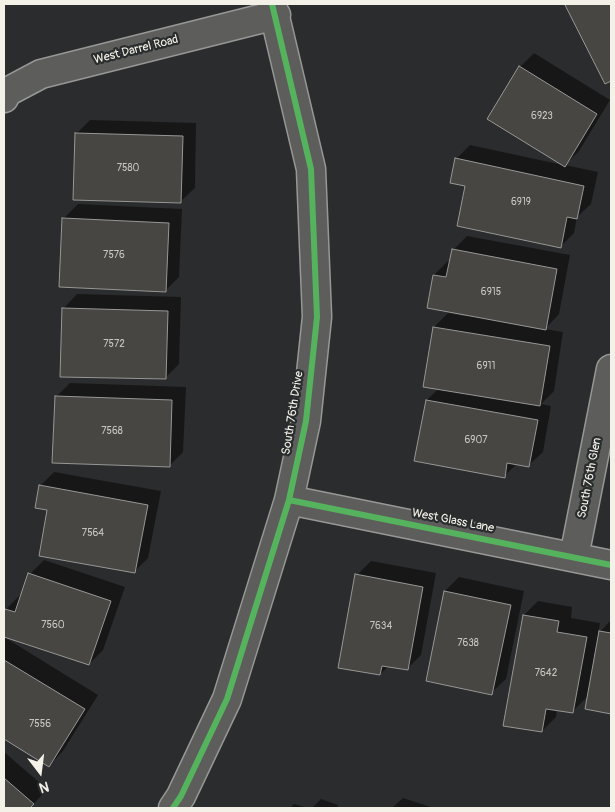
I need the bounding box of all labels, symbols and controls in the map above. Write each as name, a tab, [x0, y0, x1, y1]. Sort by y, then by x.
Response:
street label: West Darrel Road	[92, 33, 180, 67]
house number: 6923	[531, 110, 553, 122]
house number: 7580	[117, 162, 139, 174]
house number: 6919	[511, 196, 531, 208]
house number: 7576	[103, 249, 125, 261]
house number: 6915	[481, 286, 501, 298]
house number: 7572	[103, 338, 125, 350]
house number: 6911	[477, 360, 495, 372]
street label: South 76th Drive	[279, 370, 307, 456]
house number: 7568	[101, 425, 123, 437]
house number: 6907	[464, 434, 488, 446]
street label: South 76th Glen	[575, 436, 605, 520]
street label: West Glass Lane	[411, 506, 495, 536]
house number: 7564	[82, 527, 104, 539]
house number: 7560	[41, 619, 65, 631]
house number: 7634	[370, 620, 392, 632]
house number: 7638	[457, 637, 479, 649]
house number: 7642	[535, 667, 557, 679]
house number: 7556	[29, 718, 51, 730]
north arrow	[15, 747, 65, 797]
text: N	[37, 778, 51, 796]

